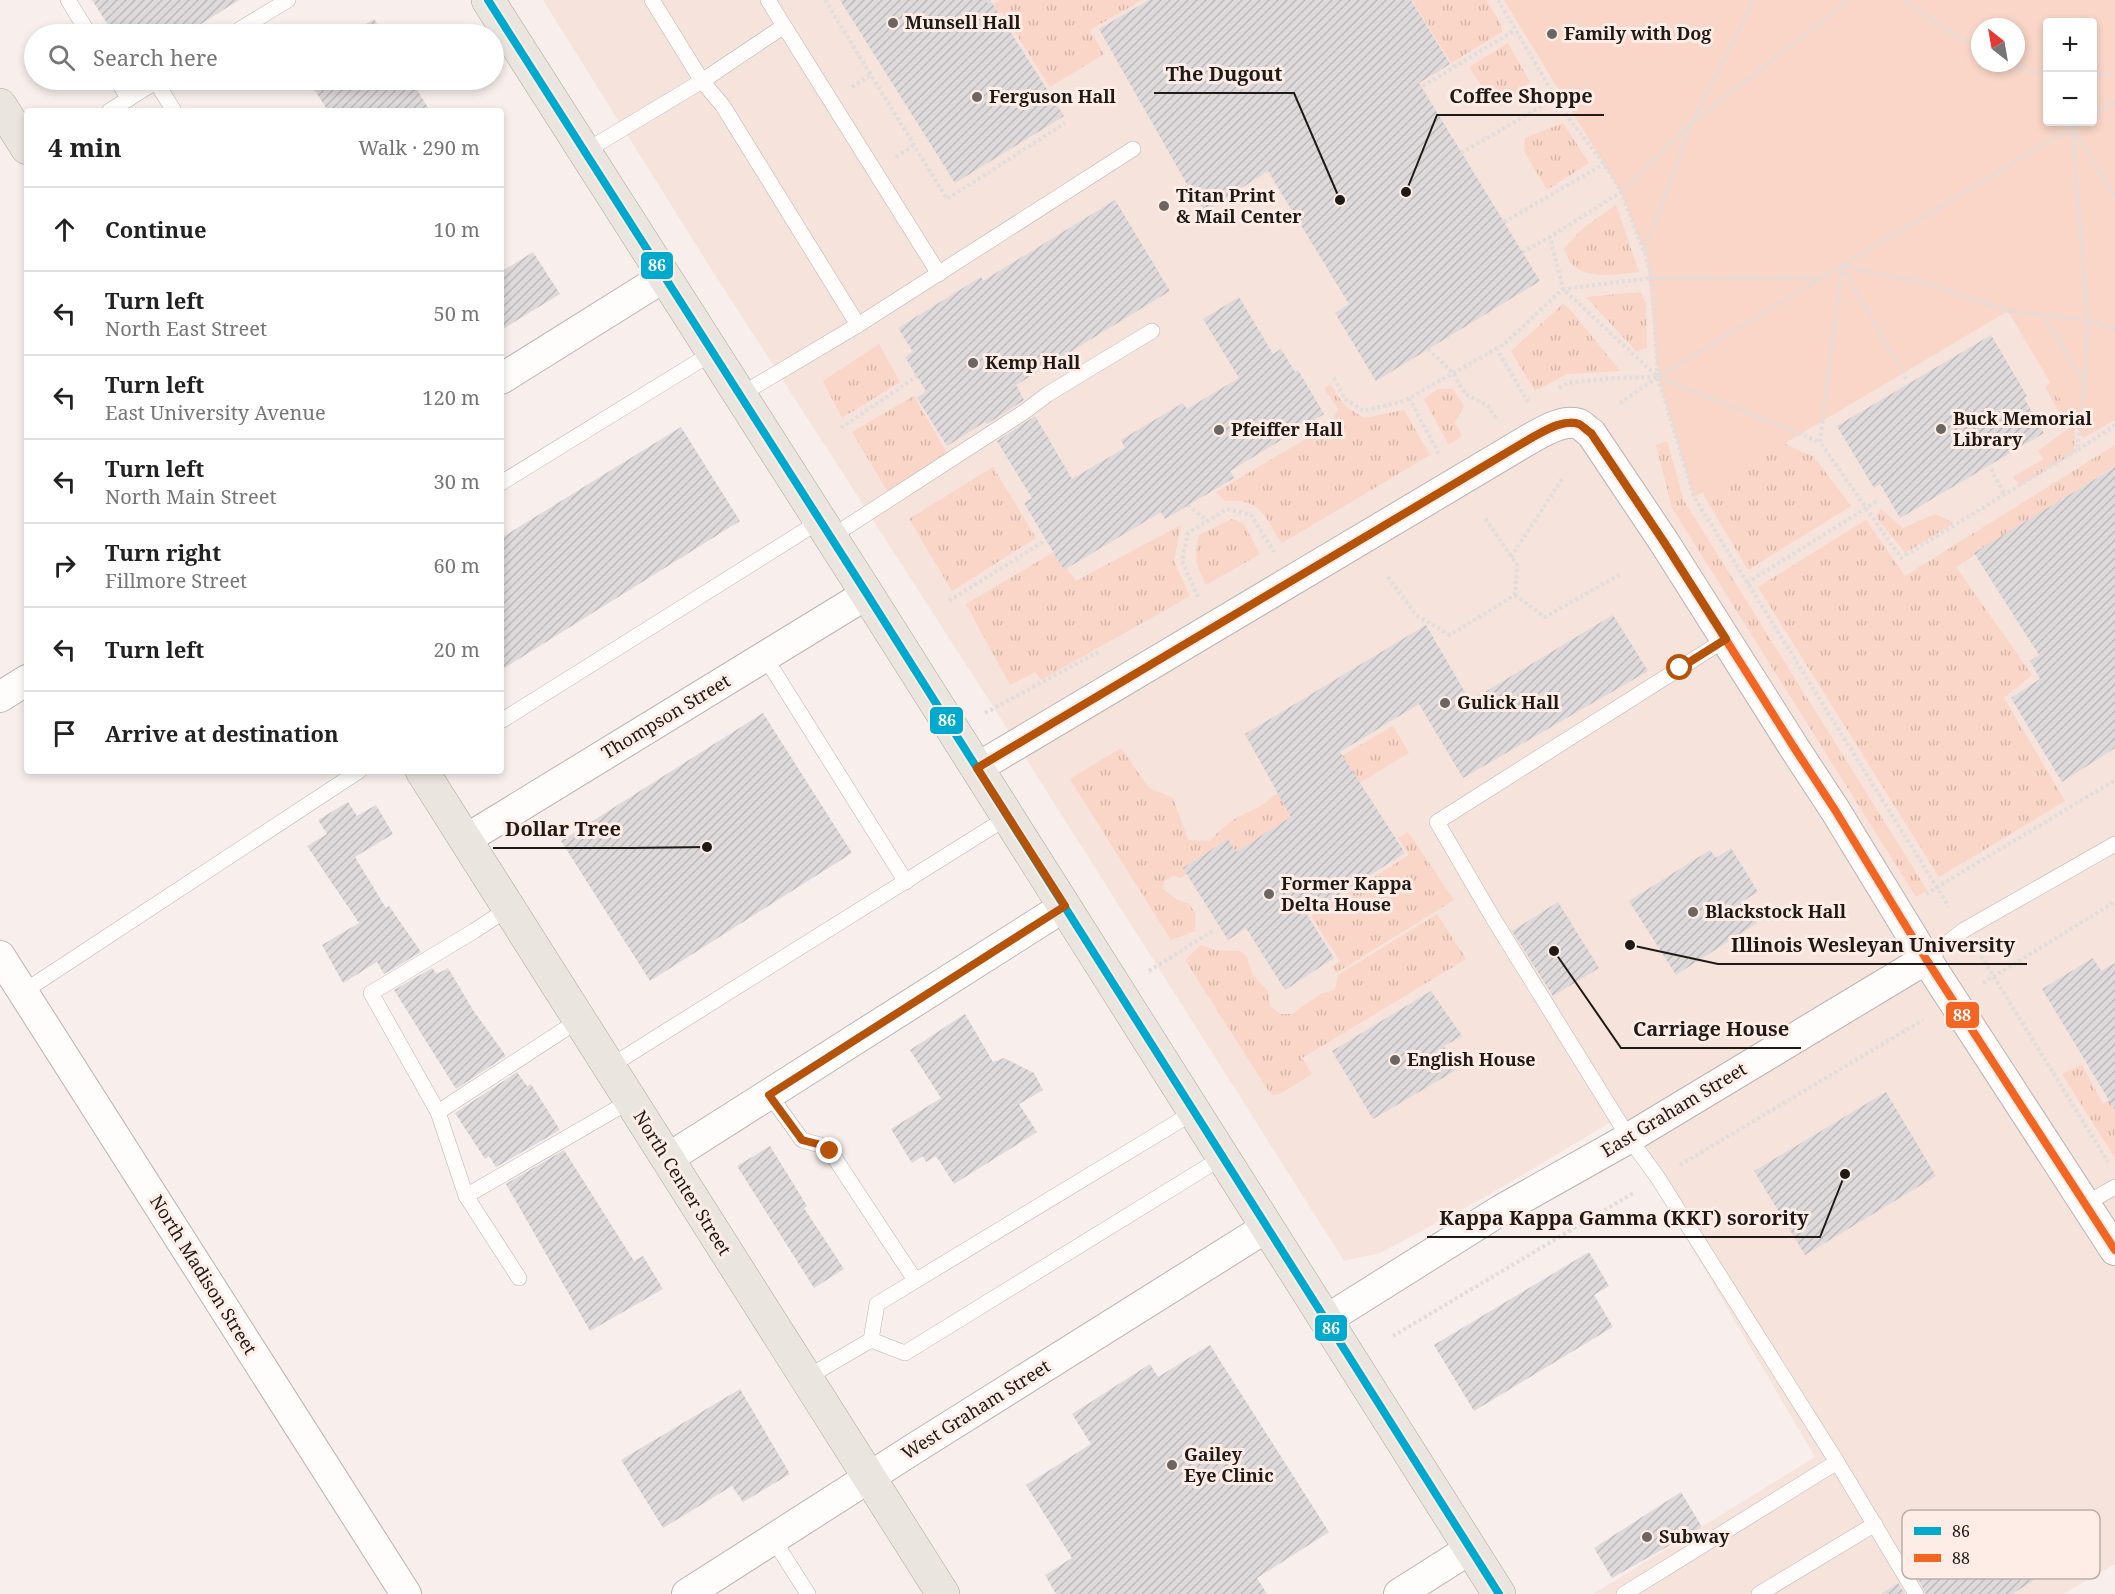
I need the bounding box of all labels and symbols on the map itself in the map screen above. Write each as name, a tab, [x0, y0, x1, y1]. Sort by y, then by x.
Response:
place label: Munsell Hall	[905, 10, 1021, 34]
marker: Munsell Hall	[886, 16, 900, 30]
north arrow	[1971, 18, 2025, 72]
place label: Family with Dog	[1564, 21, 1712, 45]
marker: Family with Dog	[1545, 27, 1559, 41]
callout: The Dugout	[1154, 55, 1294, 93]
text: The Dugout	[1166, 60, 1282, 87]
callout: Coffee Shoppe	[1437, 77, 1604, 115]
text: Coffee Shoppe	[1449, 82, 1593, 109]
place label: Ferguson Hall	[989, 84, 1117, 108]
marker: Ferguson Hall	[970, 90, 984, 104]
place label: Titan Print & Mail Center	[1176, 183, 1302, 228]
marker: Titan Print & Mail Center	[1157, 199, 1171, 213]
line badge: 86	[640, 251, 674, 280]
text: 86	[648, 254, 666, 276]
place label: Kemp Hall	[985, 350, 1081, 374]
marker: Kemp Hall	[966, 356, 980, 370]
place label: Buck Memorial Library	[1953, 406, 2093, 451]
place label: Pfeiffer Hall	[1231, 417, 1343, 441]
marker: Buck Memorial Library	[1934, 422, 1948, 436]
marker: Pfeiffer Hall	[1212, 423, 1226, 437]
route start	[1666, 654, 1692, 680]
street label: Thompson Street	[597, 668, 734, 764]
place label: Gulick Hall	[1457, 690, 1560, 714]
marker: Gulick Hall	[1438, 696, 1452, 710]
line badge: 86	[929, 706, 964, 735]
text: 86	[938, 709, 956, 731]
callout: Dollar Tree	[493, 810, 632, 848]
text: Dollar Tree	[505, 815, 621, 842]
place label: Former Kappa Delta House	[1281, 871, 1412, 916]
marker: Former Kappa Delta House	[1262, 887, 1276, 901]
place label: Blackstock Hall	[1705, 899, 1847, 923]
marker: Blackstock Hall	[1686, 905, 1700, 919]
callout: Illinois Wesleyan University	[1718, 926, 2027, 964]
text: Illinois Wesleyan University	[1731, 931, 2015, 958]
line badge: 88	[1945, 1001, 1980, 1029]
text: 88	[1953, 1004, 1971, 1026]
callout: Carriage House	[1621, 1010, 1801, 1048]
text: Carriage House	[1633, 1015, 1789, 1042]
place label: English House	[1407, 1047, 1536, 1071]
marker: English House	[1388, 1053, 1402, 1067]
street label: East Graham Street	[1597, 1056, 1750, 1162]
street label: North Center Street	[629, 1105, 737, 1260]
route end	[816, 1137, 842, 1163]
street label: North Madison Street	[145, 1190, 263, 1359]
callout: Kappa Kappa Gamma (ΚΚΓ) sorority	[1427, 1199, 1820, 1237]
text: Kappa Kappa Gamma (ΚΚΓ) sorority	[1439, 1204, 1809, 1231]
line badge: 86	[1314, 1314, 1348, 1342]
text: 86	[1322, 1317, 1340, 1339]
street label: West Graham Street	[897, 1354, 1054, 1465]
place label: Gailey Eye Clinic	[1184, 1442, 1274, 1487]
marker: Gailey Eye Clinic	[1165, 1458, 1179, 1472]
legend	[1902, 1510, 2100, 1579]
text: 86	[1952, 1520, 1970, 1542]
place label: Subway	[1659, 1524, 1730, 1548]
marker: Subway	[1640, 1530, 1654, 1544]
text: 88	[1952, 1547, 1970, 1569]

